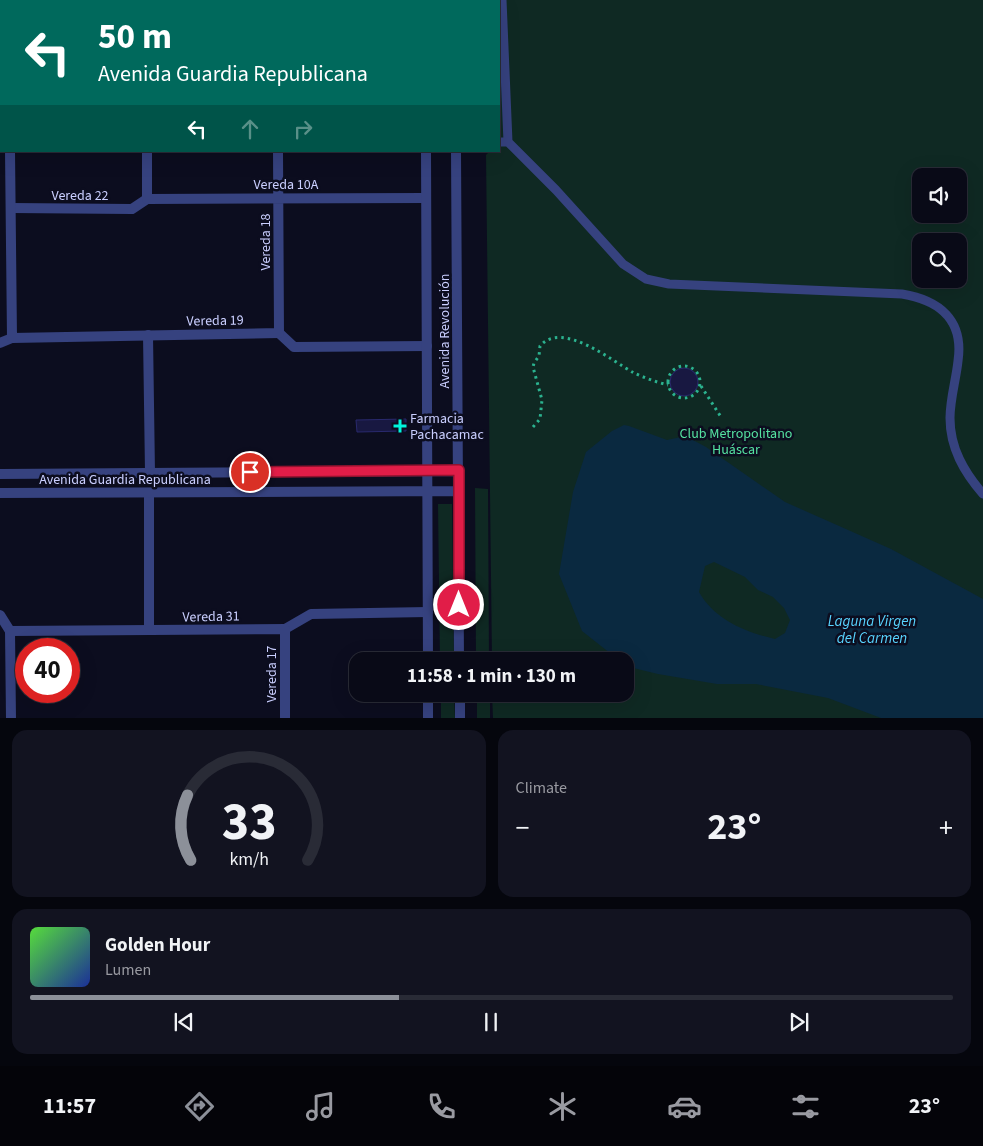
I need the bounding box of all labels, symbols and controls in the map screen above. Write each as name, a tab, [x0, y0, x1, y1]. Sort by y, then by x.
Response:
text: 50 m	[98, 12, 172, 62]
icon: left	[15, 20, 80, 85]
text: Avenida Guardia Republicana	[98, 58, 368, 90]
icon: left	[183, 115, 211, 143]
icon: ahead	[236, 115, 264, 143]
icon: right	[289, 115, 317, 143]
map controls	[912, 168, 967, 288]
button: sound	[912, 168, 967, 223]
street label: Vereda 10A	[254, 175, 319, 195]
street label: Vereda 22	[51, 186, 109, 206]
street label: Vereda 18	[256, 213, 276, 271]
button: search	[912, 233, 967, 288]
street label: Avenida Revolución	[435, 274, 455, 388]
street label: Vereda 19	[186, 311, 244, 331]
place label: Farmacia Pachacamac	[410, 409, 484, 445]
marker: Farmacia Pachacamac	[394, 420, 406, 432]
park label: Club Metropolitano Huáscar	[680, 424, 792, 460]
pin	[229, 451, 271, 493]
icon: arrive	[236, 458, 264, 486]
street label: Avenida Guardia Republicana	[39, 470, 211, 490]
position arrow	[432, 578, 484, 630]
street label: Vereda 31	[182, 607, 240, 627]
water label: Laguna Virgen del Carmen	[828, 611, 916, 649]
speed limit sign: 40	[15, 638, 80, 703]
street label: Vereda 17	[262, 645, 282, 703]
text: 11:58 · 1 min · 130 m	[407, 663, 576, 690]
text: Climate	[516, 777, 567, 799]
text: 33	[221, 786, 276, 860]
text: 23°	[707, 800, 761, 854]
text: −	[516, 808, 529, 848]
text: +	[939, 808, 953, 848]
text: km/h	[229, 847, 269, 872]
text: Golden Hour	[105, 932, 210, 959]
text: Lumen	[105, 959, 151, 981]
icon: previous	[170, 1008, 198, 1036]
icon: pause	[477, 1008, 505, 1036]
icon: next	[785, 1008, 813, 1036]
icon: directions	[182, 1089, 217, 1124]
icon: music	[303, 1089, 338, 1124]
icon: phone	[424, 1089, 459, 1124]
icon: climate	[545, 1089, 580, 1124]
icon: car	[667, 1089, 702, 1124]
icon: filters	[788, 1089, 823, 1124]
text: 11:57	[43, 1090, 96, 1122]
text: 23°	[909, 1090, 940, 1122]

